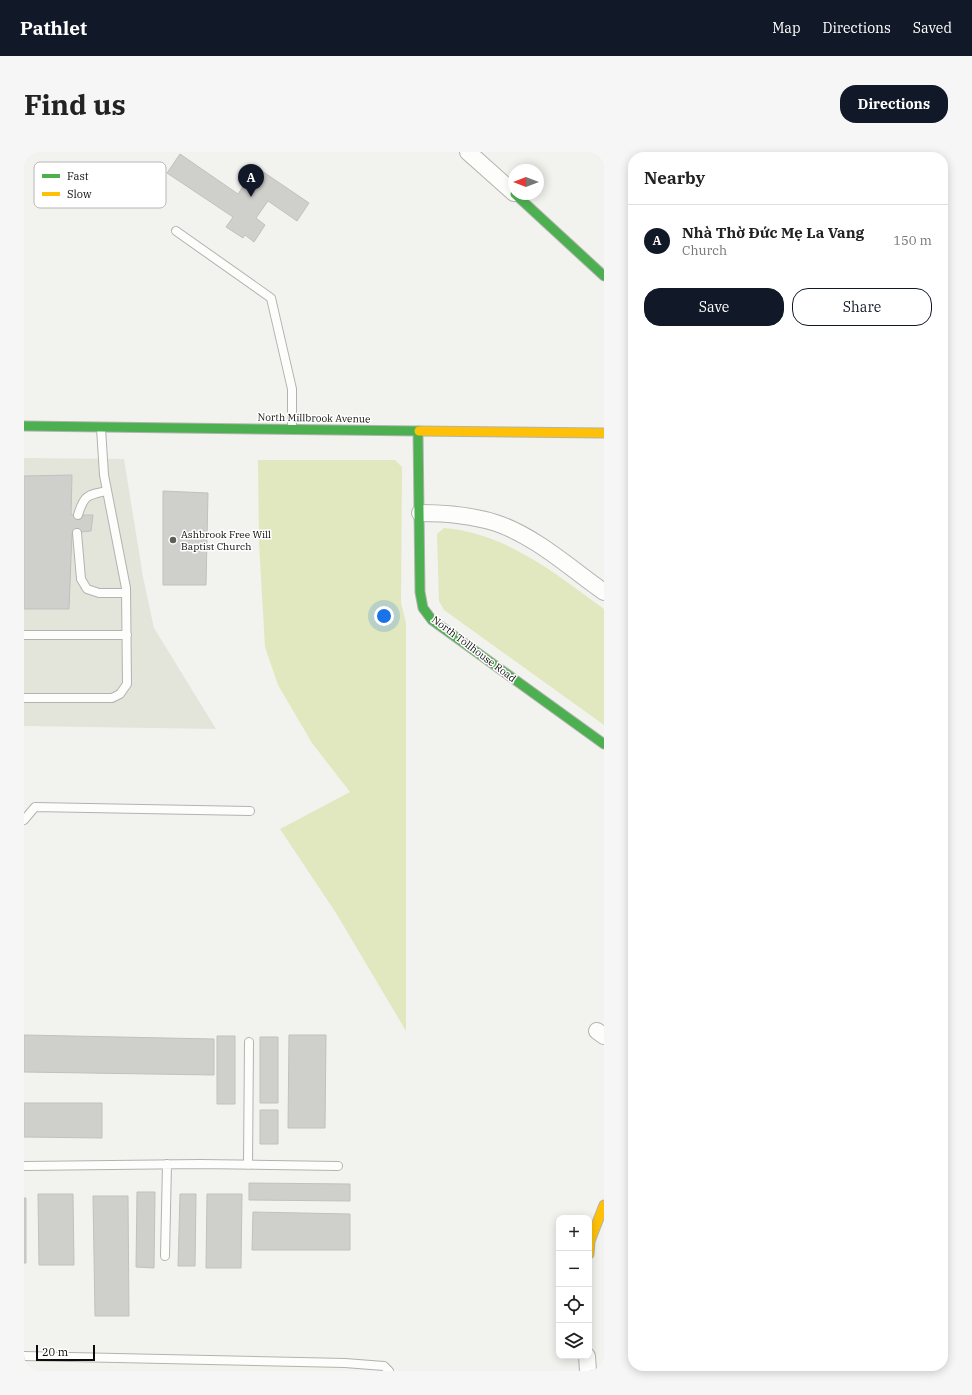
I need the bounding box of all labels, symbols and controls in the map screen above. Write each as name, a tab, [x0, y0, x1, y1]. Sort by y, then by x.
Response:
text: Pathlet	[20, 16, 87, 40]
text: Map	[772, 19, 801, 37]
text: Directions	[823, 19, 891, 37]
text: Saved	[913, 19, 952, 37]
button: Directions	[840, 85, 948, 123]
text: Find us	[24, 86, 126, 123]
legend	[34, 162, 166, 208]
pin: A	[238, 164, 264, 197]
north arrow	[508, 164, 544, 200]
text: Nearby	[644, 167, 705, 189]
text: Fast	[67, 169, 89, 183]
text: Slow	[67, 187, 92, 201]
text: Nhà Thờ Đức Mẹ La Vang	[682, 223, 864, 242]
text: A	[652, 232, 662, 249]
text: 150 m	[893, 232, 932, 249]
text: Church	[682, 242, 727, 259]
button: Save	[644, 288, 784, 326]
button: Share	[792, 288, 932, 326]
street label: North Millbrook Avenue	[257, 411, 371, 425]
place label: Ashbrook Free Will Baptist Church	[181, 528, 271, 553]
marker: Ashbrook Free Will Baptist Church	[168, 535, 178, 545]
your location	[374, 606, 394, 626]
street label: North Tollhouse Road	[429, 613, 519, 685]
map controls	[556, 1215, 592, 1359]
button: +	[556, 1215, 592, 1251]
button: −	[556, 1251, 592, 1287]
button: locate	[556, 1287, 592, 1323]
button: layers	[556, 1323, 592, 1359]
scale bar	[36, 1343, 95, 1362]
text: 20 m	[42, 1345, 68, 1359]

